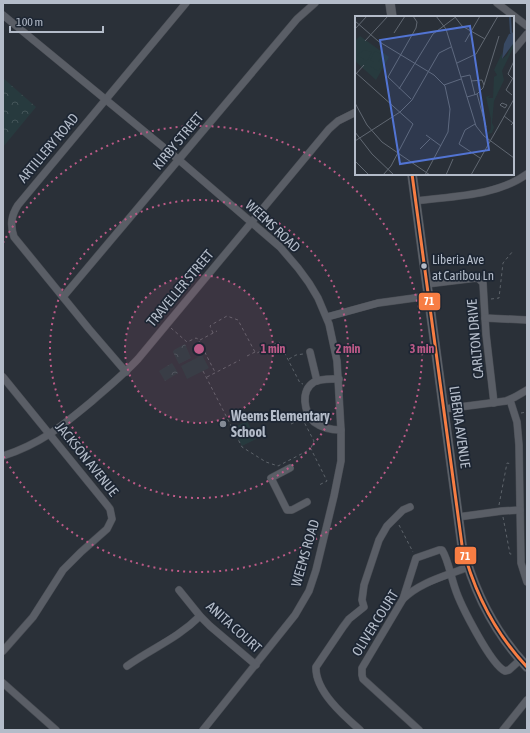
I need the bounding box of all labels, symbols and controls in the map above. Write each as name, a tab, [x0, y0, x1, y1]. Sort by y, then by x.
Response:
scale bar	[10, 8, 103, 34]
text: 100 m	[16, 15, 43, 29]
inset map	[355, 16, 514, 175]
street label: KIRBY STREET	[150, 109, 206, 173]
street label: ARTILLERY ROAD	[15, 110, 82, 186]
street label: WEEMS ROAD	[242, 197, 304, 255]
street label: TRAVELLER STREET	[143, 246, 217, 330]
place label: Liberia Ave at Caribou Ln	[432, 252, 494, 283]
marker: Liberia Ave at Caribou Ln	[419, 261, 429, 271]
line badge: 71	[418, 292, 441, 311]
text: 71	[424, 295, 434, 307]
street label: CARLTON DRIVE	[464, 299, 486, 379]
centre of rings	[192, 342, 206, 356]
text: 1 min	[261, 342, 285, 356]
text: 2 min	[336, 342, 360, 356]
text: 3 min	[410, 342, 434, 356]
street label: LIBERIA AVENUE	[446, 385, 474, 469]
place label: Weems Elementary School	[230, 408, 330, 440]
street label: JACKSON AVENUE	[52, 419, 122, 499]
marker: Weems Elementary School	[218, 419, 228, 429]
street label: WEEMS ROAD	[288, 517, 322, 588]
line badge: 71	[454, 546, 477, 565]
text: 71	[460, 550, 470, 562]
street label: OLIVER COURT	[348, 587, 402, 659]
street label: ANITA COURT	[203, 598, 265, 656]

